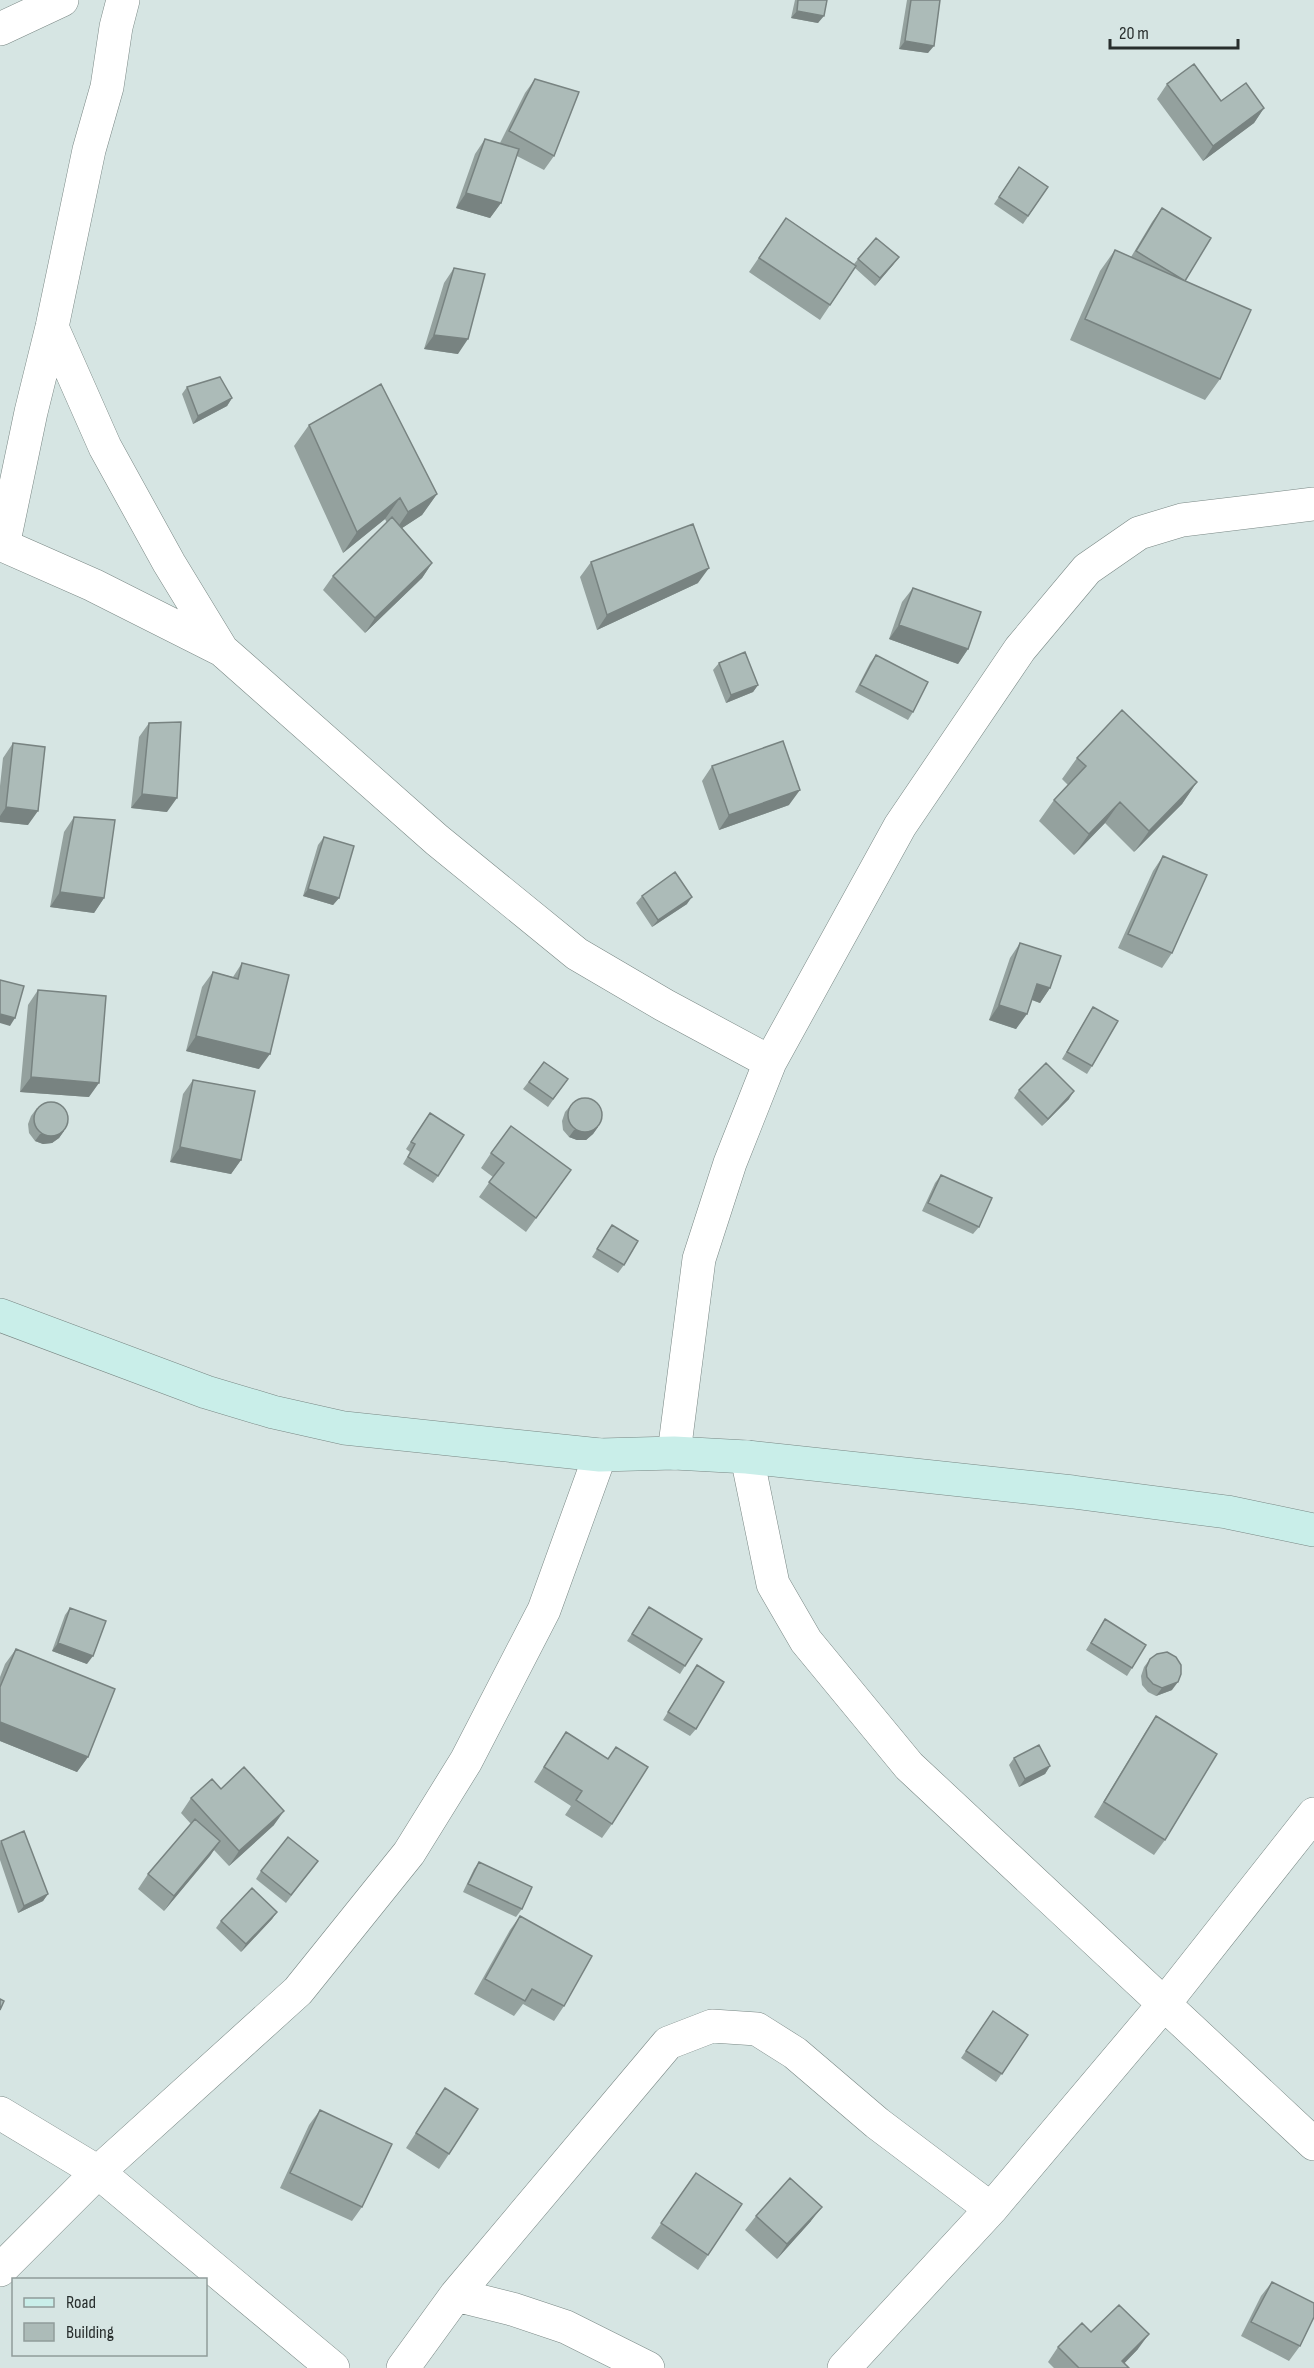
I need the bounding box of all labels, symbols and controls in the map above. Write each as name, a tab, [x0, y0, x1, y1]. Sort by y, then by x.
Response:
scale bar	[1110, 12, 1238, 50]
text: 20 m	[1119, 23, 1149, 44]
legend	[12, 2278, 207, 2356]
text: Road	[66, 2292, 96, 2313]
text: Building	[66, 2322, 114, 2343]

